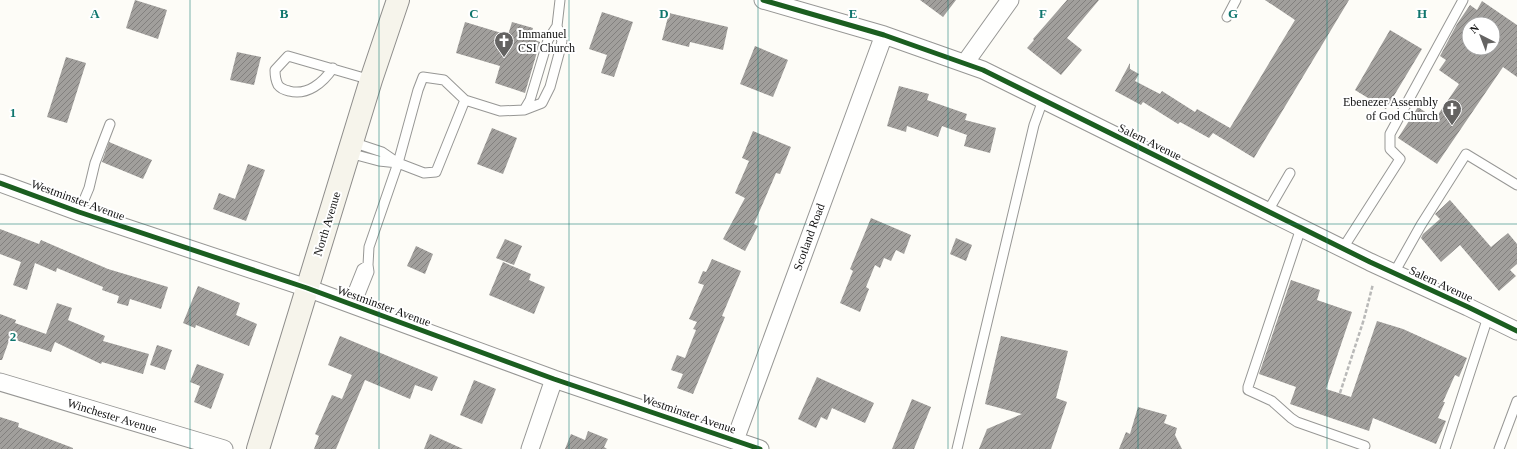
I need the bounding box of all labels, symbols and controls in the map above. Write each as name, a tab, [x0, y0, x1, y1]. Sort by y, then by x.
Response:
text: A	[90, 6, 100, 21]
text: B	[280, 6, 289, 21]
text: C	[469, 6, 479, 21]
text: D	[659, 6, 669, 21]
text: E	[849, 6, 857, 21]
text: F	[1039, 6, 1047, 21]
text: G	[1228, 6, 1238, 21]
text: H	[1417, 6, 1427, 21]
north arrow	[1461, 16, 1501, 56]
text: N	[1467, 21, 1481, 36]
place label: Immanuel CSI Church	[518, 27, 575, 55]
church icon: Immanuel CSI Church	[493, 30, 515, 58]
place label: Ebenezer Assembly of God Church	[1343, 95, 1438, 123]
church icon: Ebenezer Assembly of God Church	[1441, 98, 1463, 126]
text: 1	[10, 105, 16, 120]
street label: Salem Avenue	[1116, 121, 1184, 163]
street label: Westminster Avenue	[29, 177, 127, 223]
street label: North Avenue	[311, 190, 343, 258]
street label: Scotland Road	[790, 202, 828, 272]
street label: Salem Avenue	[1407, 263, 1475, 305]
street label: Westminster Avenue	[335, 283, 433, 329]
text: 2	[10, 329, 16, 344]
street label: Westminster Avenue	[640, 391, 738, 437]
street label: Winchester Avenue	[66, 396, 158, 436]

